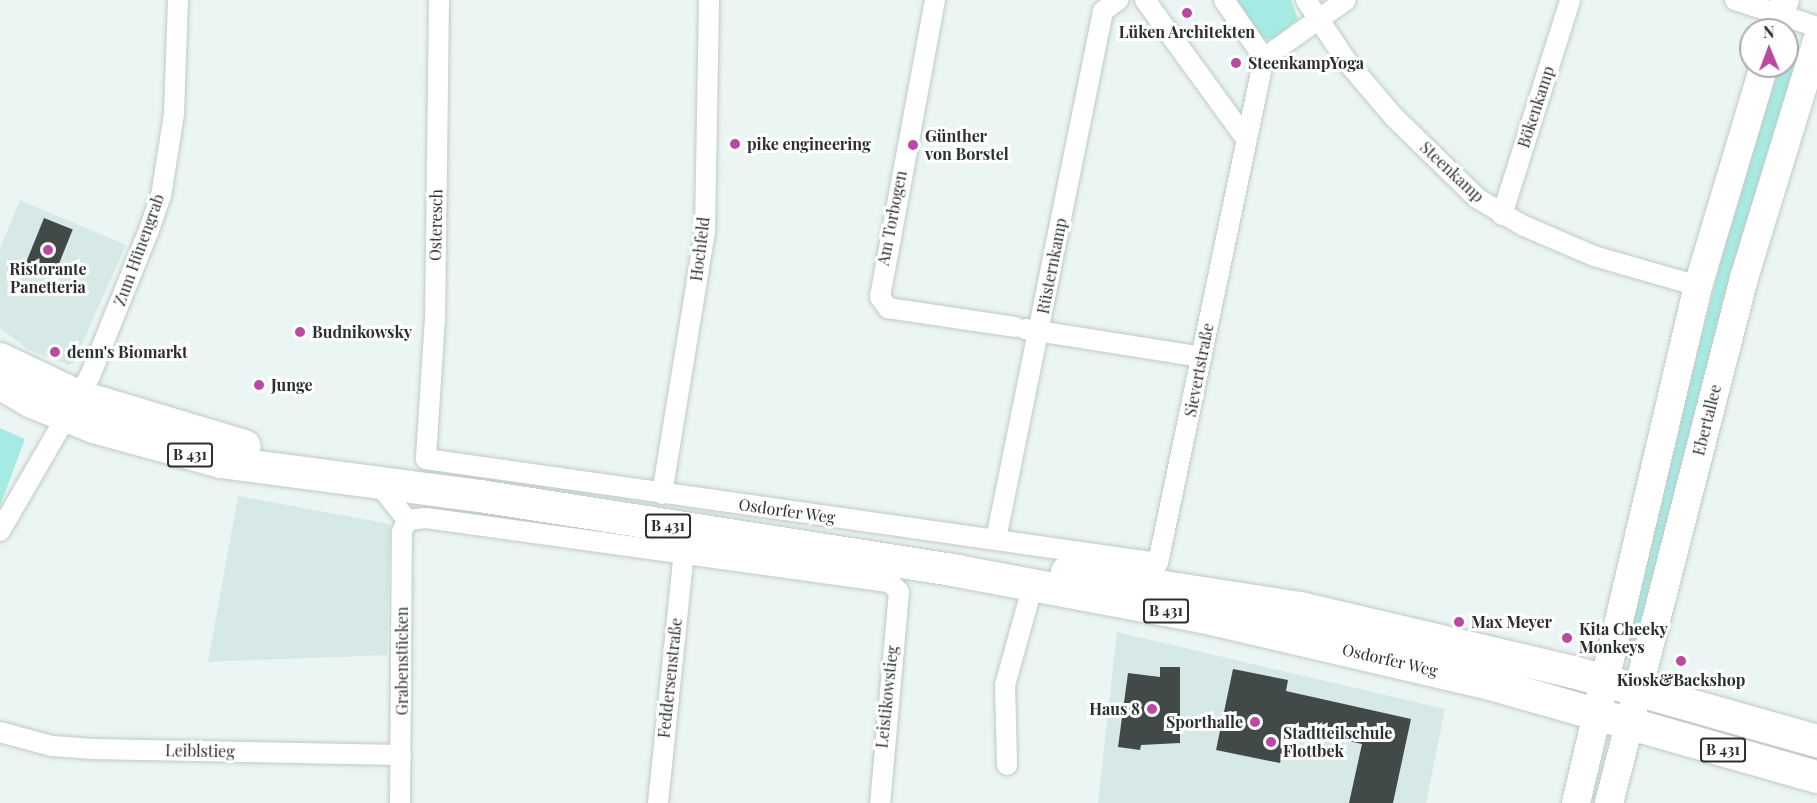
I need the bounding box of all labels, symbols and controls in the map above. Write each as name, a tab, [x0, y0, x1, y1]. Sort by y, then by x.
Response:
marker: Lüken Architekten	[1180, 6, 1194, 20]
north arrow	[1739, 18, 1799, 78]
text: N	[1763, 21, 1775, 42]
place label: Lüken Architekten	[1119, 22, 1255, 42]
place label: SteenkampYoga	[1248, 53, 1364, 73]
marker: SteenkampYoga	[1229, 56, 1243, 70]
street label: Bökenkamp	[1514, 64, 1558, 150]
place label: Günther von Borstel	[925, 126, 1009, 164]
place label: pike engineering	[747, 134, 871, 154]
marker: pike engineering	[728, 137, 742, 151]
marker: Günther von Borstel	[906, 138, 920, 152]
street label: Steenkamp	[1416, 138, 1488, 206]
street label: Am Torbogen	[873, 169, 911, 267]
street label: Osteresch	[426, 189, 446, 261]
street label: Zum Hünengrab	[110, 191, 168, 309]
street label: Hochfeld	[687, 216, 713, 282]
street label: Rüsternkamp	[1033, 216, 1071, 316]
marker: Ristorante Panetteria	[41, 243, 55, 257]
place label: Ristorante Panetteria	[9, 259, 87, 297]
street label: Sievertstraße	[1180, 321, 1218, 419]
place label: Budnikowsky	[312, 322, 412, 342]
marker: Budnikowsky	[293, 325, 307, 339]
place label: denn's Biomarkt	[67, 342, 188, 362]
marker: denn's Biomarkt	[48, 345, 62, 359]
place label: Junge	[271, 375, 313, 395]
marker: Junge	[252, 378, 266, 392]
street label: Ebertallee	[1689, 382, 1725, 458]
road number: B 431	[166, 443, 214, 467]
street label: Osdorfer Weg	[737, 495, 837, 527]
road number: B 431	[644, 514, 692, 538]
road number: B 431	[1142, 599, 1190, 623]
street label: Grabenstücken	[392, 607, 412, 715]
place label: Max Meyer	[1471, 612, 1552, 632]
marker: Max Meyer	[1452, 615, 1466, 629]
street label: Feddersenstraße	[654, 617, 686, 739]
place label: Kita Cheeky Monkeys	[1579, 619, 1668, 657]
marker: Kita Cheeky Monkeys	[1560, 631, 1574, 645]
street label: Osdorfer Weg	[1340, 640, 1440, 680]
street label: Leistikowstieg	[872, 645, 902, 749]
marker: Kiosk&Backshop	[1674, 654, 1688, 668]
place label: Kiosk&Backshop	[1617, 670, 1745, 690]
place label: Haus 8	[1089, 699, 1140, 719]
marker: Haus 8	[1145, 702, 1159, 716]
place label: Sporthalle	[1166, 712, 1243, 732]
marker: Sporthalle	[1248, 715, 1262, 729]
place label: Stadtteilschule Flottbek	[1283, 723, 1392, 761]
marker: Stadtteilschule Flottbek	[1264, 735, 1278, 749]
road number: B 431	[1699, 738, 1747, 762]
street label: Leiblstieg	[165, 741, 235, 761]

